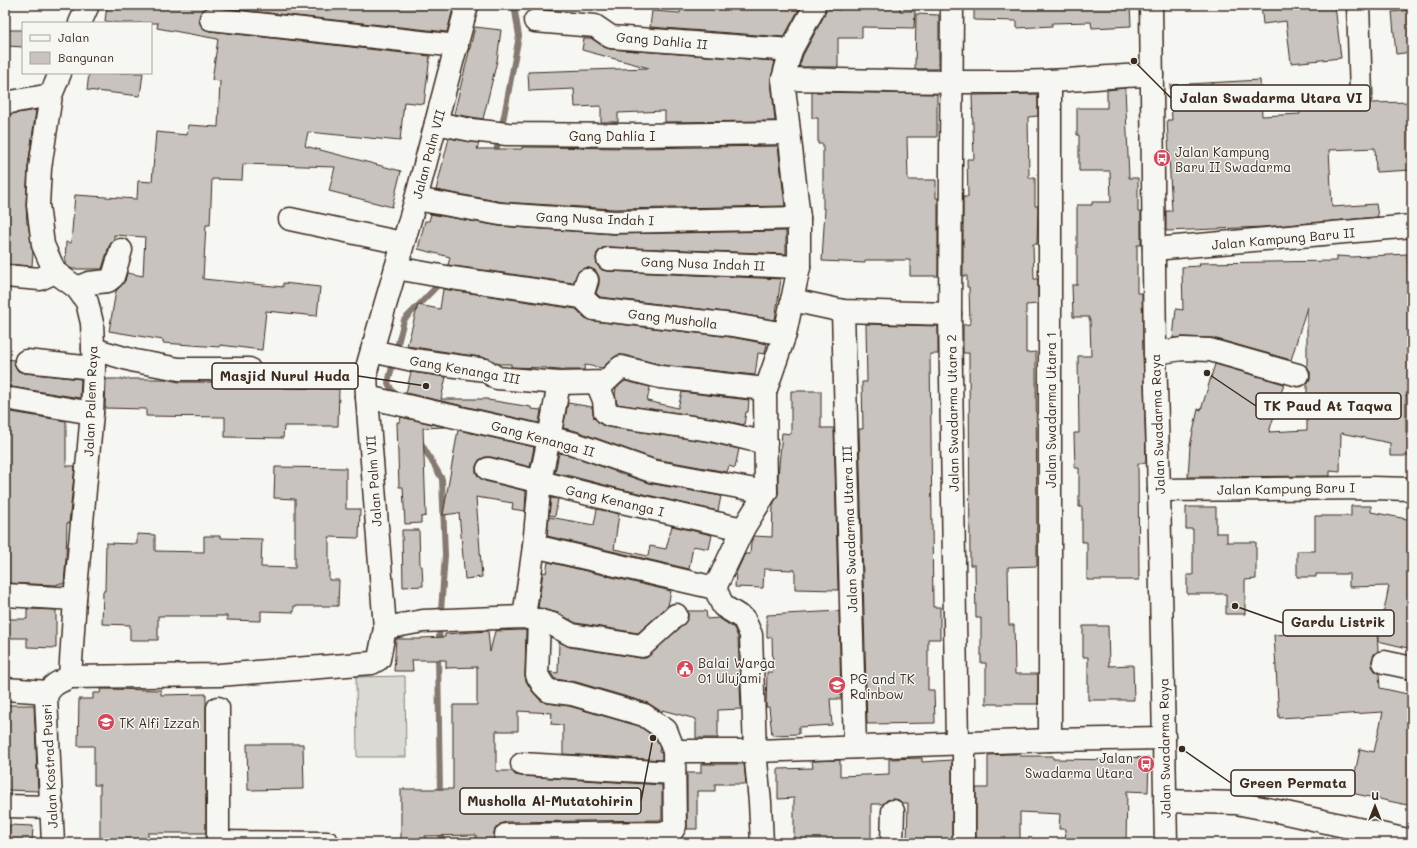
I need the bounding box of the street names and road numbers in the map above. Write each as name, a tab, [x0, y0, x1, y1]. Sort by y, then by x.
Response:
street label: Gang Dahlia II	[615, 28, 709, 52]
street label: Jalan Palm VII	[408, 107, 448, 200]
street label: Gang Dahlia I	[569, 127, 655, 144]
street label: Gang Nusa Indah I	[536, 207, 655, 229]
street label: Jalan Kampung Baru II	[1211, 223, 1356, 253]
street label: Gang Nusa Indah II	[641, 252, 766, 274]
street label: Gang Musholla	[627, 304, 719, 332]
street label: Jalan Swadarma Utara 1	[1042, 332, 1059, 488]
street label: Jalan Swadarma Utara 2	[942, 334, 962, 492]
street label: Jalan Palem Raya	[80, 345, 100, 457]
street label: Gang Kenanga III	[408, 351, 522, 387]
street label: Jalan Swadarma Raya	[1146, 354, 1168, 494]
street label: Gang Kenanga II	[489, 416, 597, 460]
street label: Jalan Palm VII	[361, 434, 385, 527]
street label: Jalan Swadarma Utara III	[838, 445, 860, 613]
street label: Jalan Kampung Baru I	[1217, 478, 1355, 498]
street label: Gang Kenanga I	[564, 480, 666, 520]
street label: Jalan Swadarma Raya	[1154, 678, 1174, 818]
street label: Jalan Kostrad Pusri	[37, 703, 61, 829]

